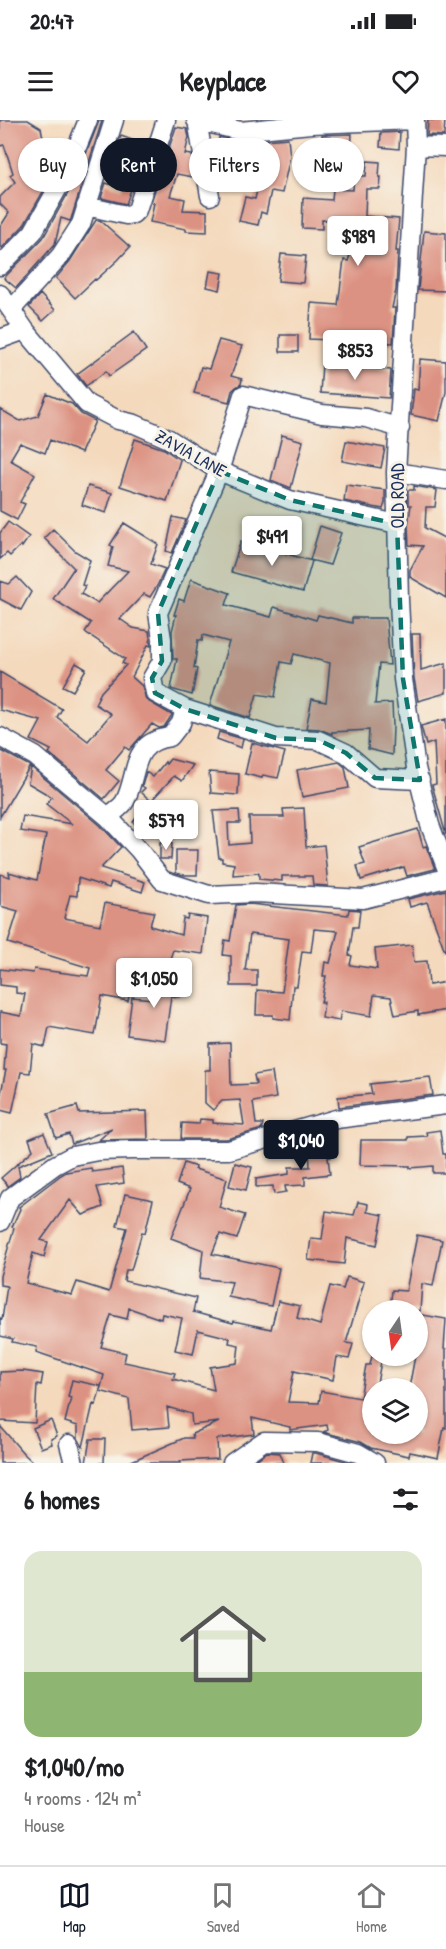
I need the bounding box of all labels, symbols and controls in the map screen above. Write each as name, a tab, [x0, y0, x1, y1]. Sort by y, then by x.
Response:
text: 20:47	[30, 6, 74, 36]
text: Keyplace	[180, 63, 266, 99]
icon: menu	[24, 65, 57, 98]
icon: heart	[389, 65, 422, 98]
chip: Buy	[18, 138, 88, 192]
chip: Rent	[100, 138, 177, 192]
chip: Filters	[189, 138, 280, 192]
chip: New	[292, 138, 364, 192]
pin: $989	[322, 216, 394, 267]
text: $989	[341, 222, 375, 249]
pin: $853	[319, 330, 391, 381]
text: $853	[337, 336, 373, 363]
street label: ZAVIA LANE	[151, 423, 231, 483]
street label: OLD ROAD	[385, 463, 410, 528]
pin: $491	[236, 516, 308, 567]
text: $491	[256, 522, 288, 549]
pin: $579	[130, 800, 202, 851]
text: $579	[148, 806, 184, 833]
pin: $1,050	[105, 958, 203, 1009]
text: $1,050	[130, 964, 178, 991]
pin: $1,040	[252, 1120, 350, 1171]
text: $1,040	[278, 1126, 324, 1153]
north arrow	[362, 1300, 428, 1366]
map controls	[362, 1300, 428, 1444]
button: layers	[362, 1378, 428, 1444]
text: 6 homes	[24, 1482, 100, 1517]
icon: filters	[389, 1483, 422, 1516]
icon: home	[169, 1590, 277, 1698]
text: $1,040/mo	[24, 1749, 124, 1784]
text: 4 rooms · 124 m²	[24, 1784, 141, 1811]
text: House	[24, 1811, 65, 1838]
tab: Map	[58, 1879, 91, 1937]
tab: Saved	[206, 1879, 239, 1937]
tab: Home	[355, 1879, 388, 1937]

